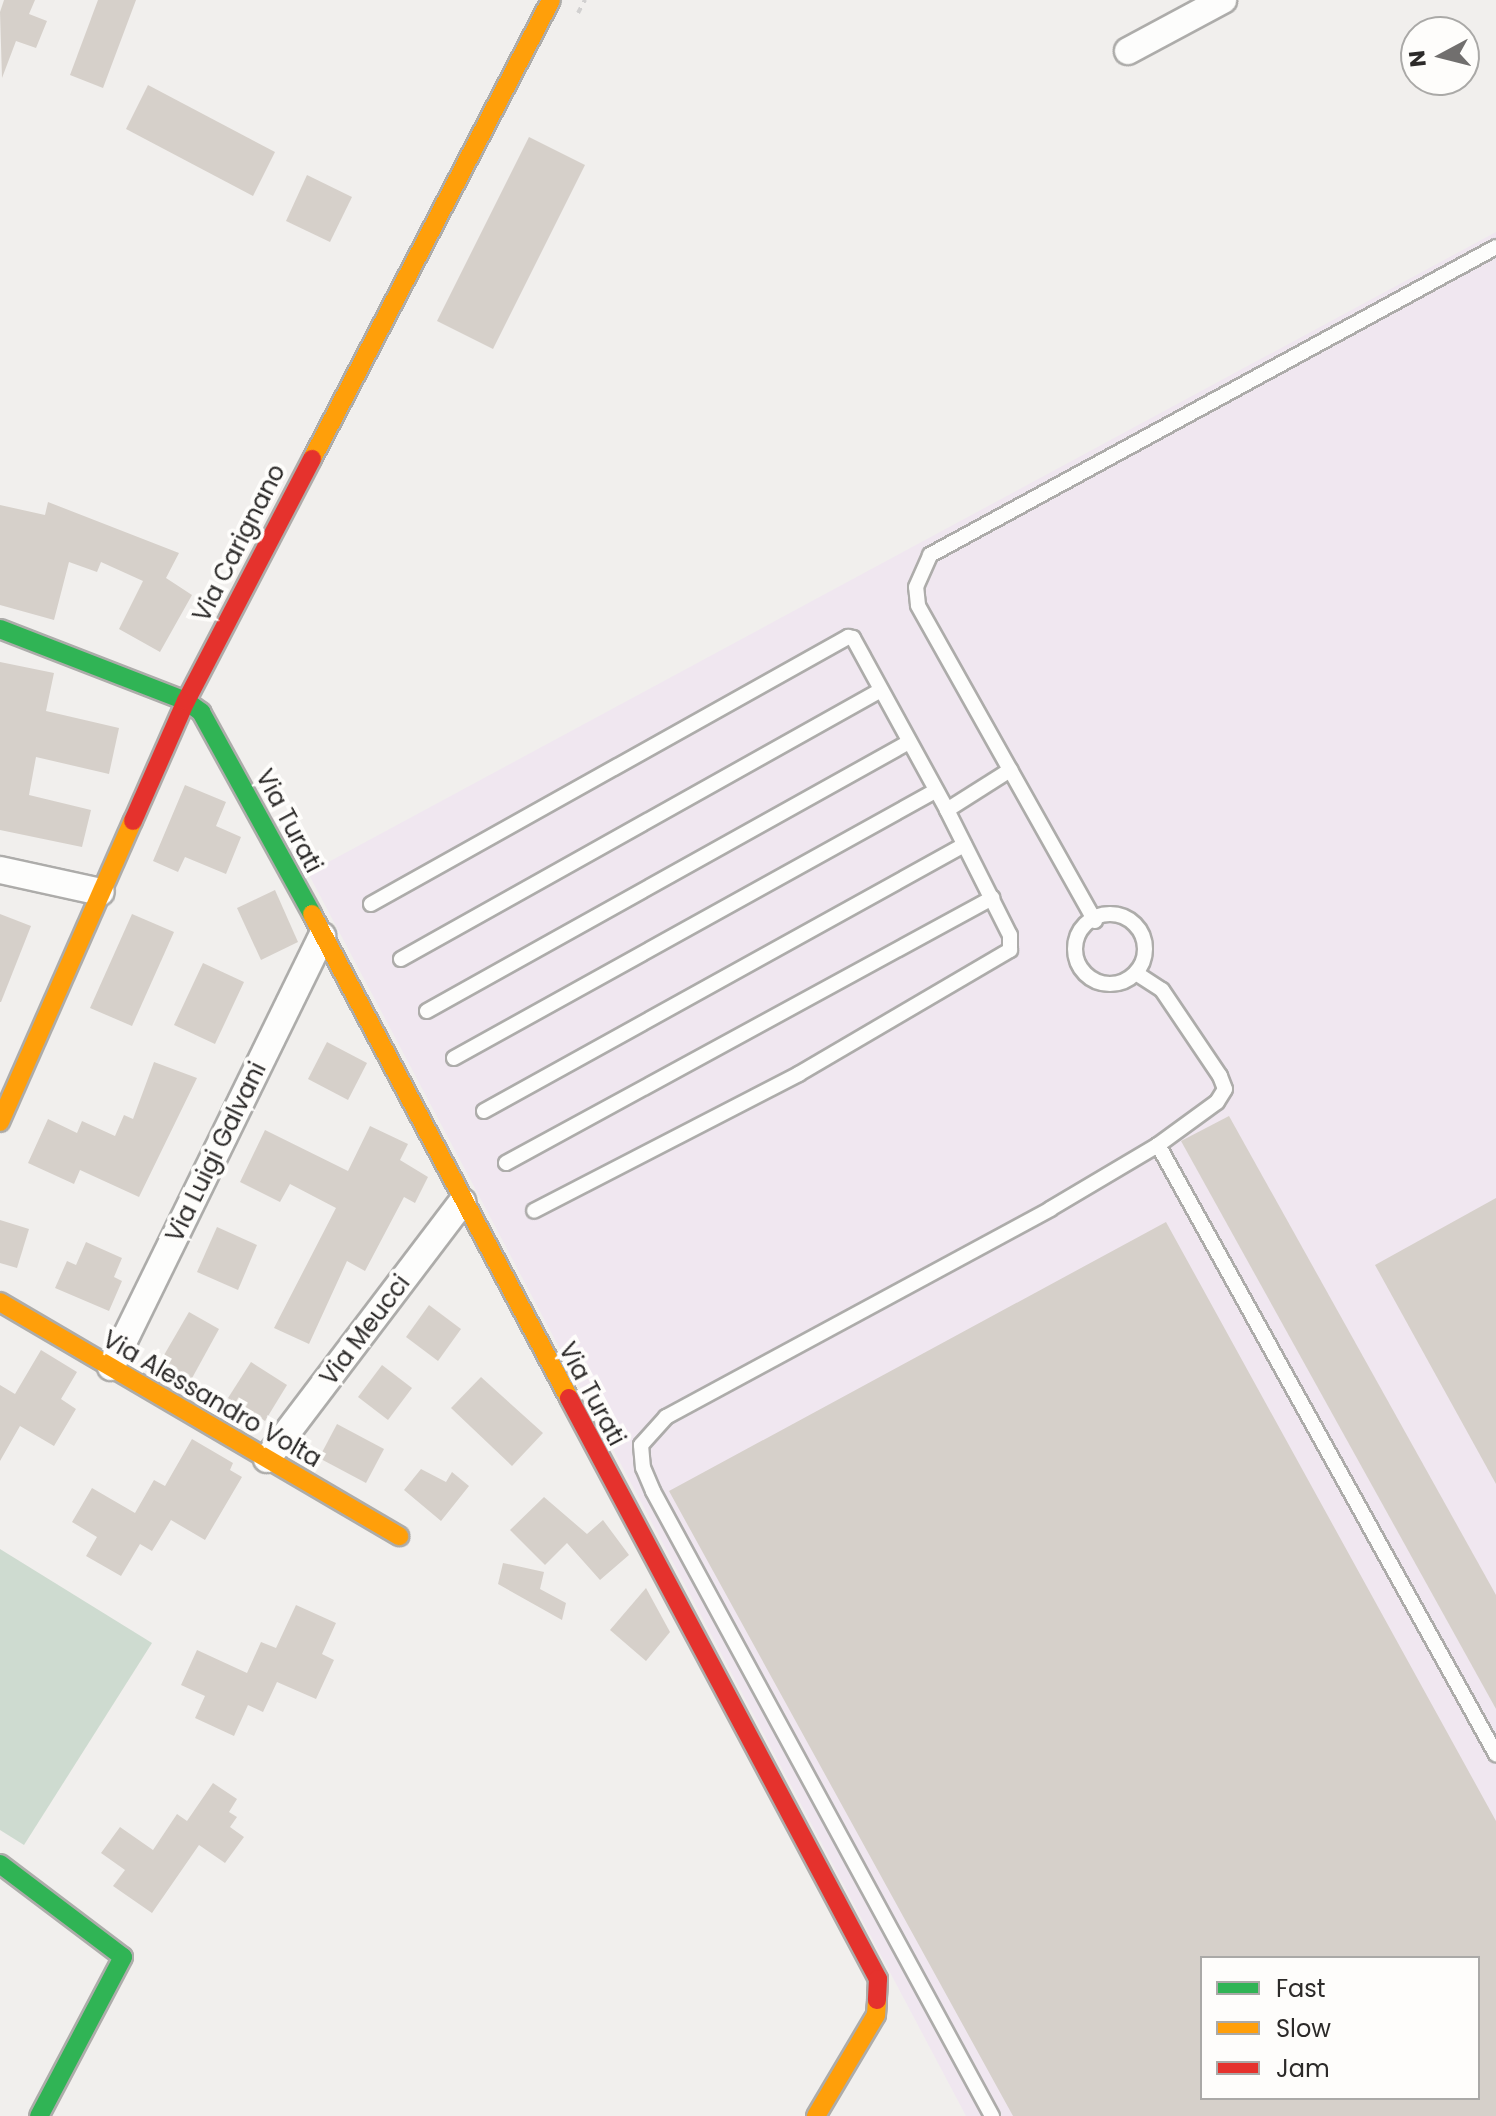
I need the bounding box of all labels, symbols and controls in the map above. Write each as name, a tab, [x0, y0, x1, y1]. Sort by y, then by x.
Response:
north arrow	[1400, 16, 1480, 96]
text: N	[1401, 49, 1434, 69]
street label: Via Carignano	[187, 459, 291, 627]
street label: Via Turati	[250, 764, 328, 878]
street label: Via Luigi Galvani	[160, 1057, 272, 1247]
street label: Via Meucci	[314, 1269, 416, 1391]
street label: Via Alessandro Volta	[98, 1325, 326, 1473]
street label: Via Turati	[553, 1337, 631, 1451]
legend	[1200, 1956, 1480, 2100]
text: Fast	[1276, 1972, 1326, 2005]
text: Slow	[1276, 2012, 1331, 2045]
text: Jam	[1276, 2052, 1330, 2085]

